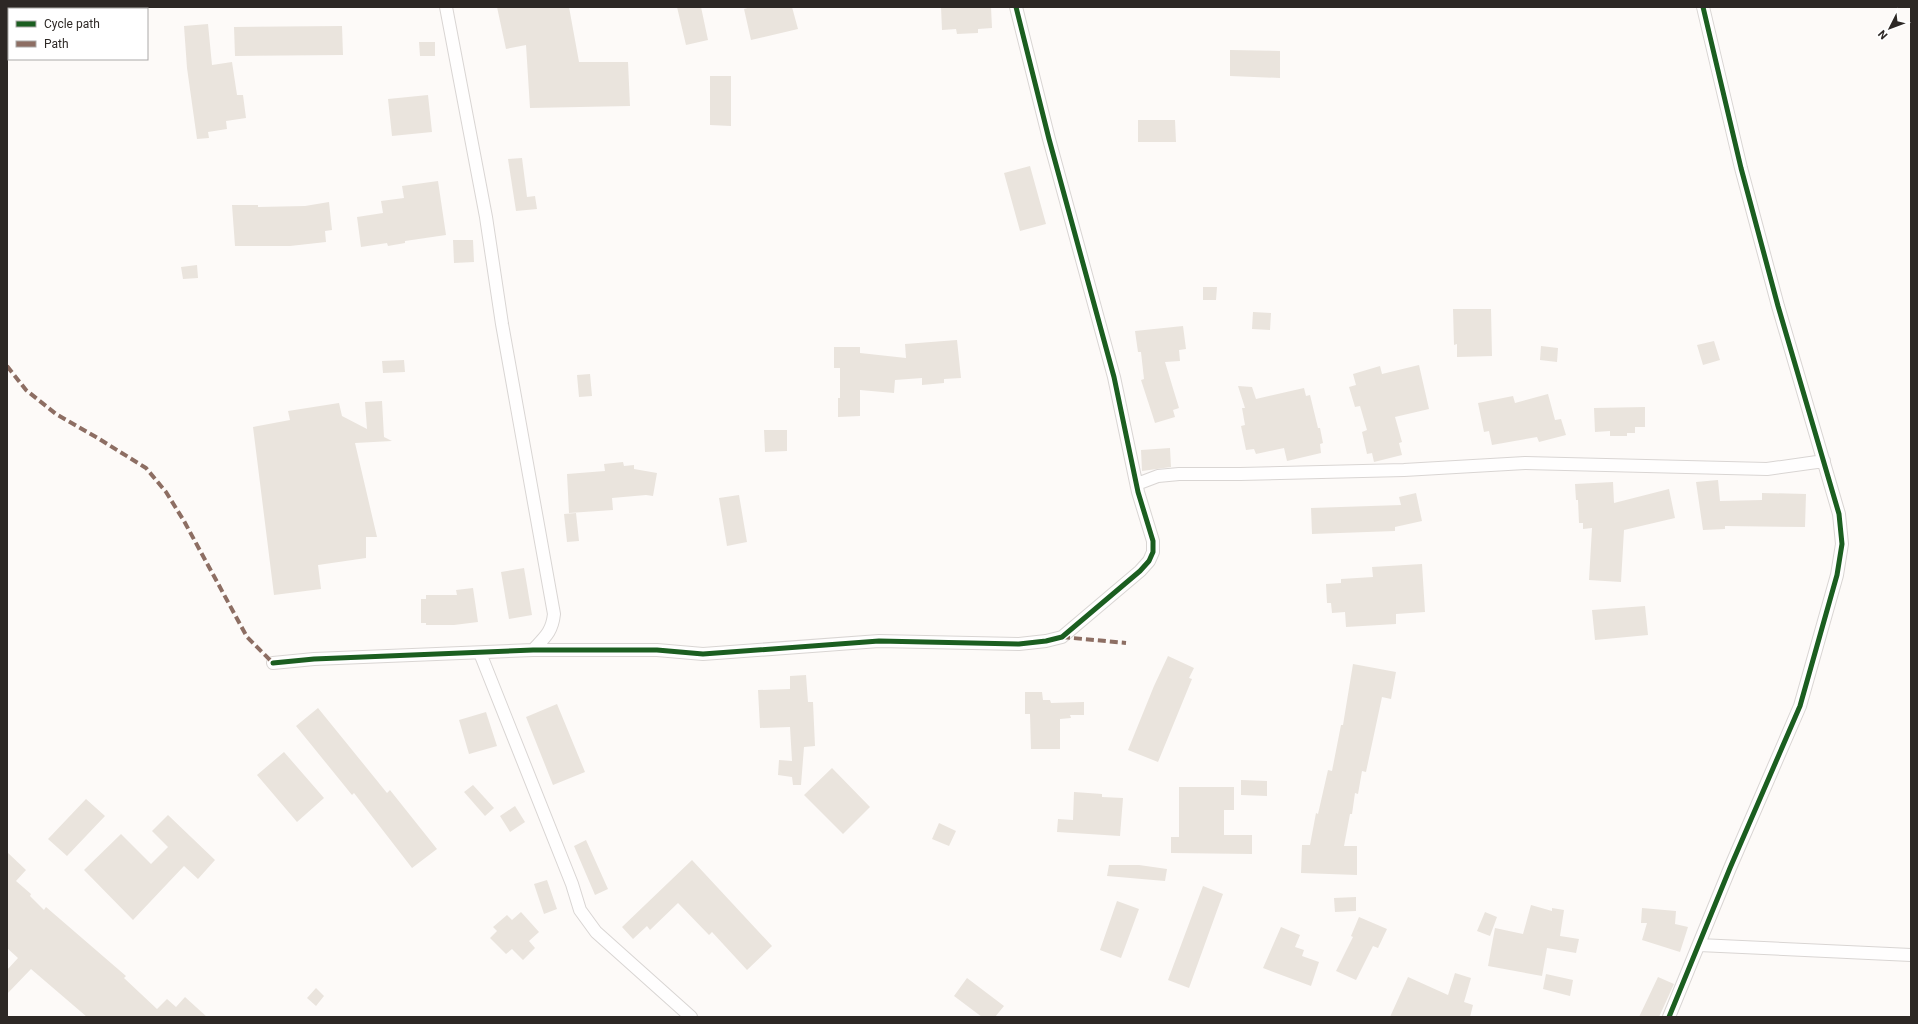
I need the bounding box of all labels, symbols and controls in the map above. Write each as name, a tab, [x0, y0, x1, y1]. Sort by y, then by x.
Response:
legend	[8, 8, 148, 60]
north arrow	[1870, 8, 1910, 48]
text: Cycle path	[44, 17, 100, 31]
text: N	[1875, 27, 1890, 42]
text: Path	[44, 37, 69, 51]

